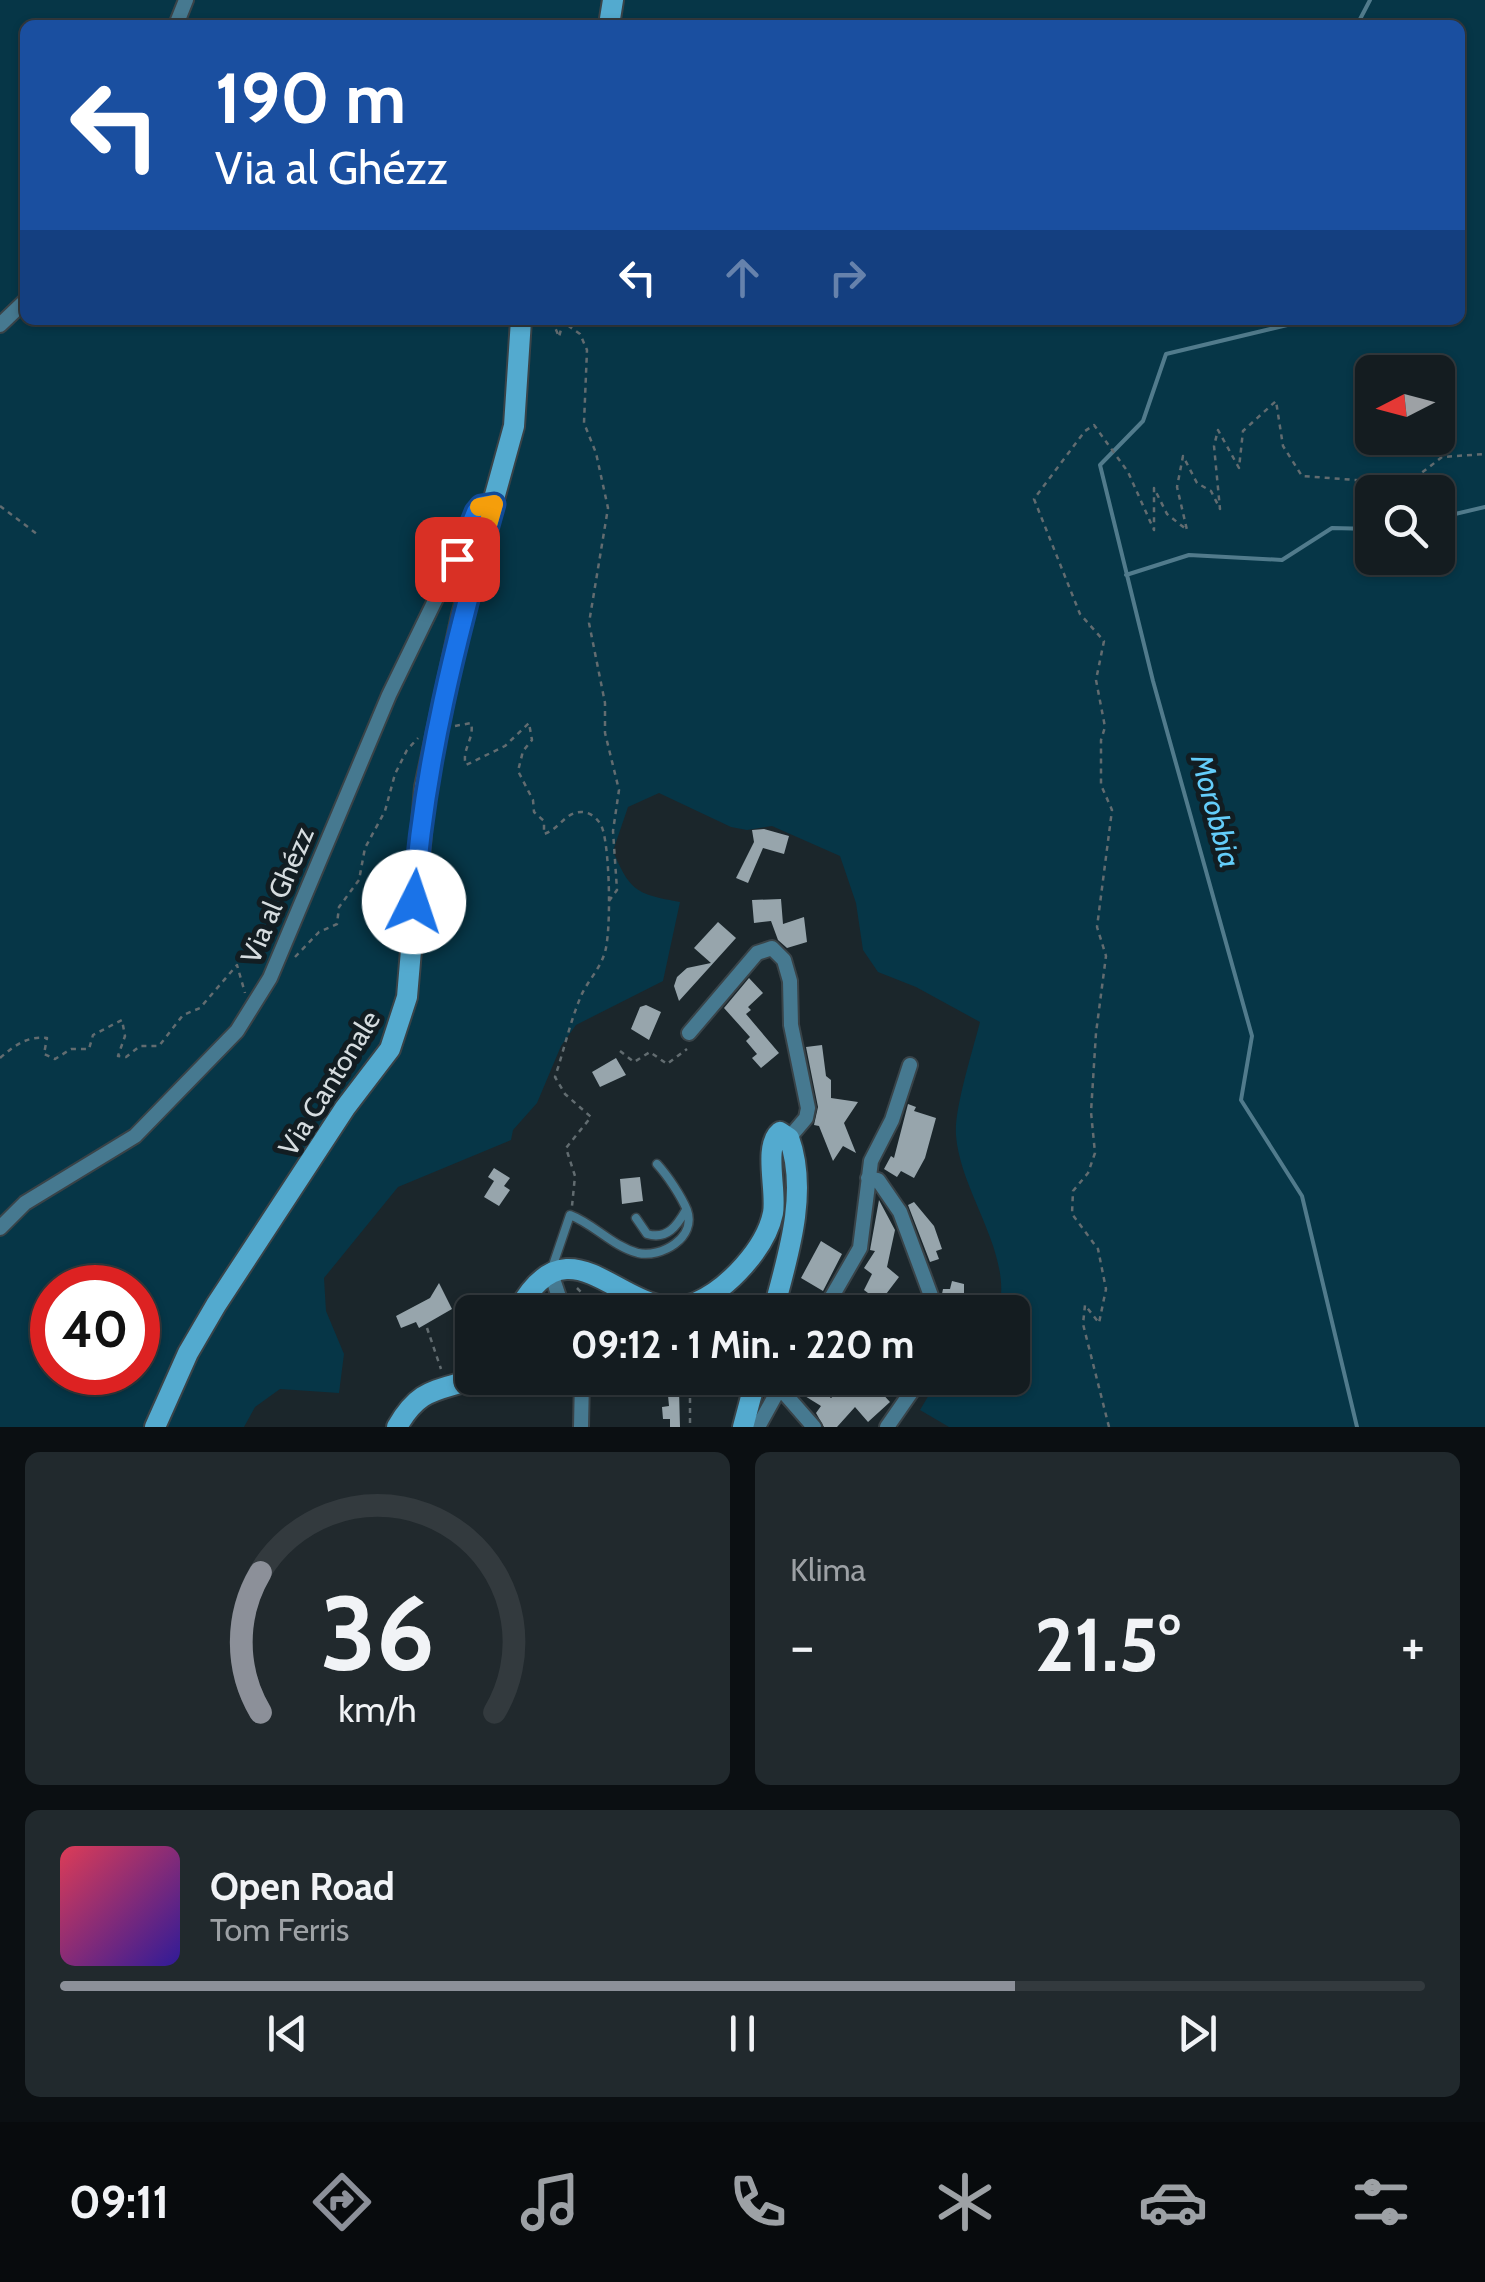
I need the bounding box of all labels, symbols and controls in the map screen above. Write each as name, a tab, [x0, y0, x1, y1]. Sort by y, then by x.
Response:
text: 190 m	[215, 55, 406, 141]
icon: left	[50, 60, 180, 190]
text: Via al Ghézz	[215, 141, 448, 195]
icon: left	[610, 250, 665, 305]
icon: ahead	[715, 250, 770, 305]
icon: right	[820, 250, 875, 305]
north arrow	[1355, 355, 1455, 455]
map controls	[1355, 355, 1455, 575]
button: search	[1355, 475, 1455, 575]
pin	[415, 517, 500, 602]
icon: arrive	[430, 532, 485, 587]
water label: Morobbia	[1183, 749, 1249, 872]
street label: Via al Ghézz	[233, 822, 321, 968]
position arrow	[362, 850, 466, 954]
street label: Via Cantonale	[271, 1004, 387, 1162]
speed limit sign: 40	[30, 1265, 160, 1395]
text: 09:12 · 1 Min. · 220 m	[571, 1321, 914, 1368]
text: Klima	[790, 1550, 866, 1589]
text: 36	[320, 1570, 435, 1696]
text: 21.5°	[1035, 1599, 1180, 1690]
text: −	[790, 1612, 814, 1679]
text: +	[1401, 1612, 1425, 1679]
text: km/h	[338, 1688, 417, 1731]
text: Open Road	[210, 1863, 395, 1910]
text: Tom Ferris	[210, 1910, 349, 1949]
icon: previous	[260, 2006, 315, 2061]
icon: pause	[715, 2006, 770, 2061]
icon: next	[1170, 2006, 1225, 2061]
icon: directions	[307, 2167, 377, 2237]
icon: music	[515, 2167, 585, 2237]
icon: phone	[723, 2167, 793, 2237]
icon: climate	[930, 2167, 1000, 2237]
icon: car	[1138, 2167, 1208, 2237]
icon: filters	[1346, 2167, 1416, 2237]
text: 09:11	[69, 2175, 169, 2229]

